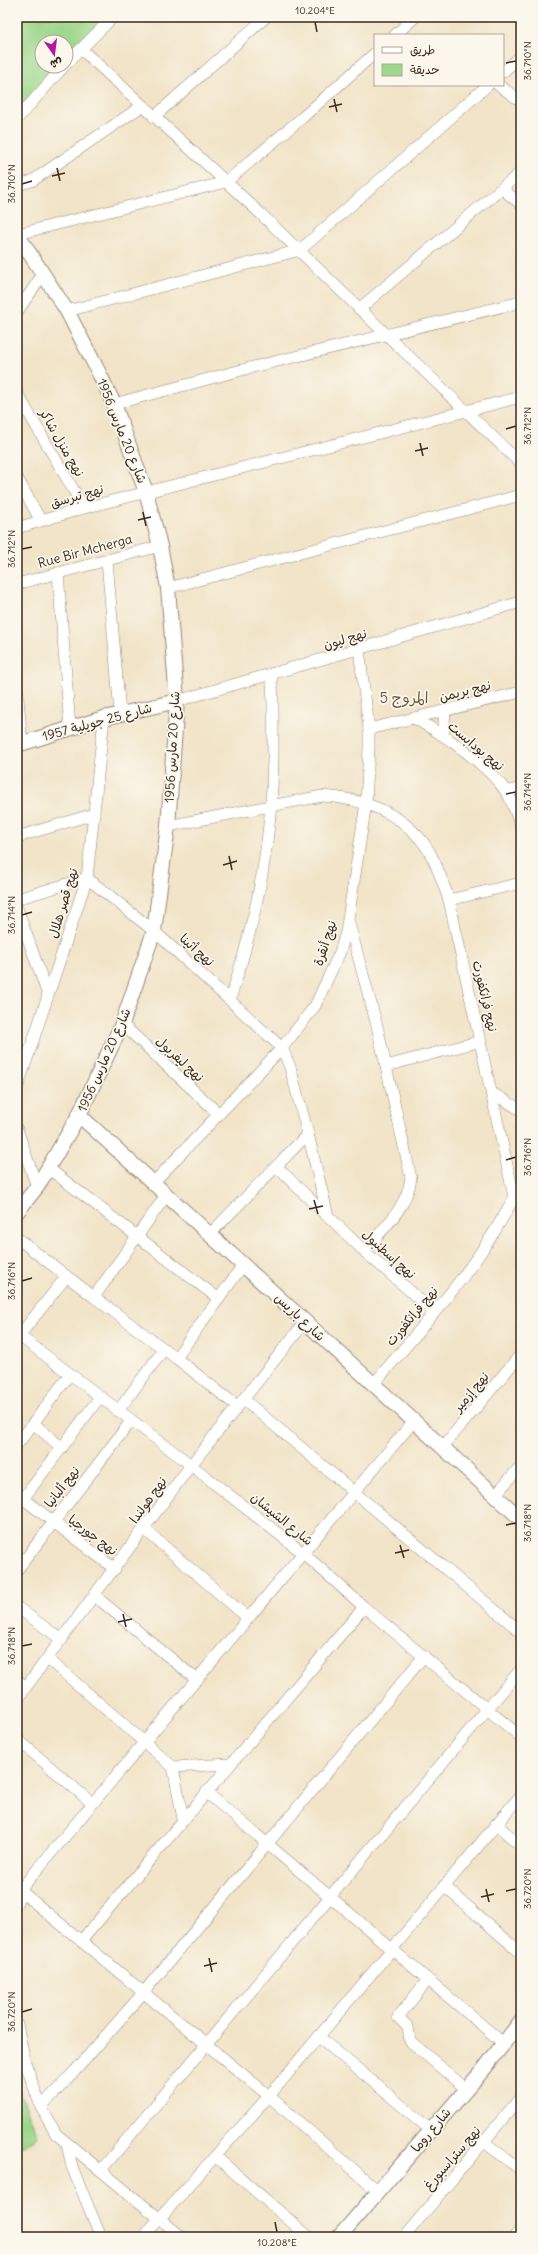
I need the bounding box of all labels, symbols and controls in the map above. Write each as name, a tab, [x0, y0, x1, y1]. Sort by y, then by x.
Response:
text: 10.204°E	[295, 4, 335, 17]
north arrow	[34, 34, 74, 74]
legend	[374, 34, 504, 86]
text: 36.710°N	[521, 41, 534, 81]
text: طريق	[410, 42, 435, 57]
text: ش	[49, 55, 64, 72]
text: حديقة	[410, 62, 439, 77]
text: 36.710°N	[5, 164, 18, 204]
street label: شارع 20 مارس 1956	[92, 376, 151, 486]
street label: نهج منزل شاكر	[35, 405, 88, 480]
text: 36.712°N	[521, 407, 534, 445]
street label: نهج تبرسق	[48, 480, 106, 513]
text: 36.712°N	[5, 530, 18, 568]
street label: Rue Bir Mcherga	[36, 530, 134, 572]
street label: نهج ليون	[321, 625, 369, 654]
street label: نهج بريمن	[437, 676, 493, 707]
district label: المروج 5	[379, 688, 429, 708]
street label: شارع 20 مارس 1956	[161, 691, 184, 803]
street label: شارع 25 جويلية 1957	[40, 699, 154, 746]
street label: نهج بودابست	[444, 717, 508, 775]
text: 36.714°N	[521, 773, 534, 811]
street label: نهج قصر هلال	[44, 866, 83, 941]
text: 36.714°N	[5, 896, 18, 934]
street label: نهج أنقرة	[310, 918, 341, 968]
street label: نهج أثينا	[175, 930, 218, 971]
street label: نهج فرانكفورت	[468, 959, 501, 1034]
street label: شارع 20 مارس 1956	[74, 1006, 135, 1115]
street label: نهج ليفربول	[152, 1032, 208, 1086]
text: 36.716°N	[521, 1138, 534, 1176]
street label: نهج إسطنبول	[358, 1225, 419, 1283]
text: 36.716°N	[5, 1262, 18, 1300]
street label: نهج فرانكفورت	[382, 1283, 443, 1350]
street label: شارع باريس	[270, 1289, 329, 1345]
street label: نهج إزمير	[449, 1368, 494, 1417]
street label: نهج ألبانيا	[41, 1463, 84, 1512]
street label: نهج هولندا	[125, 1473, 171, 1527]
street label: شارع الشيشان	[247, 1489, 317, 1550]
text: 36.718°N	[521, 1504, 534, 1542]
street label: نهج جورجيا	[64, 1511, 121, 1560]
text: 36.718°N	[5, 1627, 18, 1665]
text: 36.720°N	[521, 1869, 534, 1909]
text: 36.720°N	[5, 1992, 18, 2032]
street label: شارع روما	[407, 2104, 455, 2156]
street label: نهج ستراسبورغ	[419, 2122, 485, 2194]
text: 10.208°E	[257, 2236, 297, 2249]

